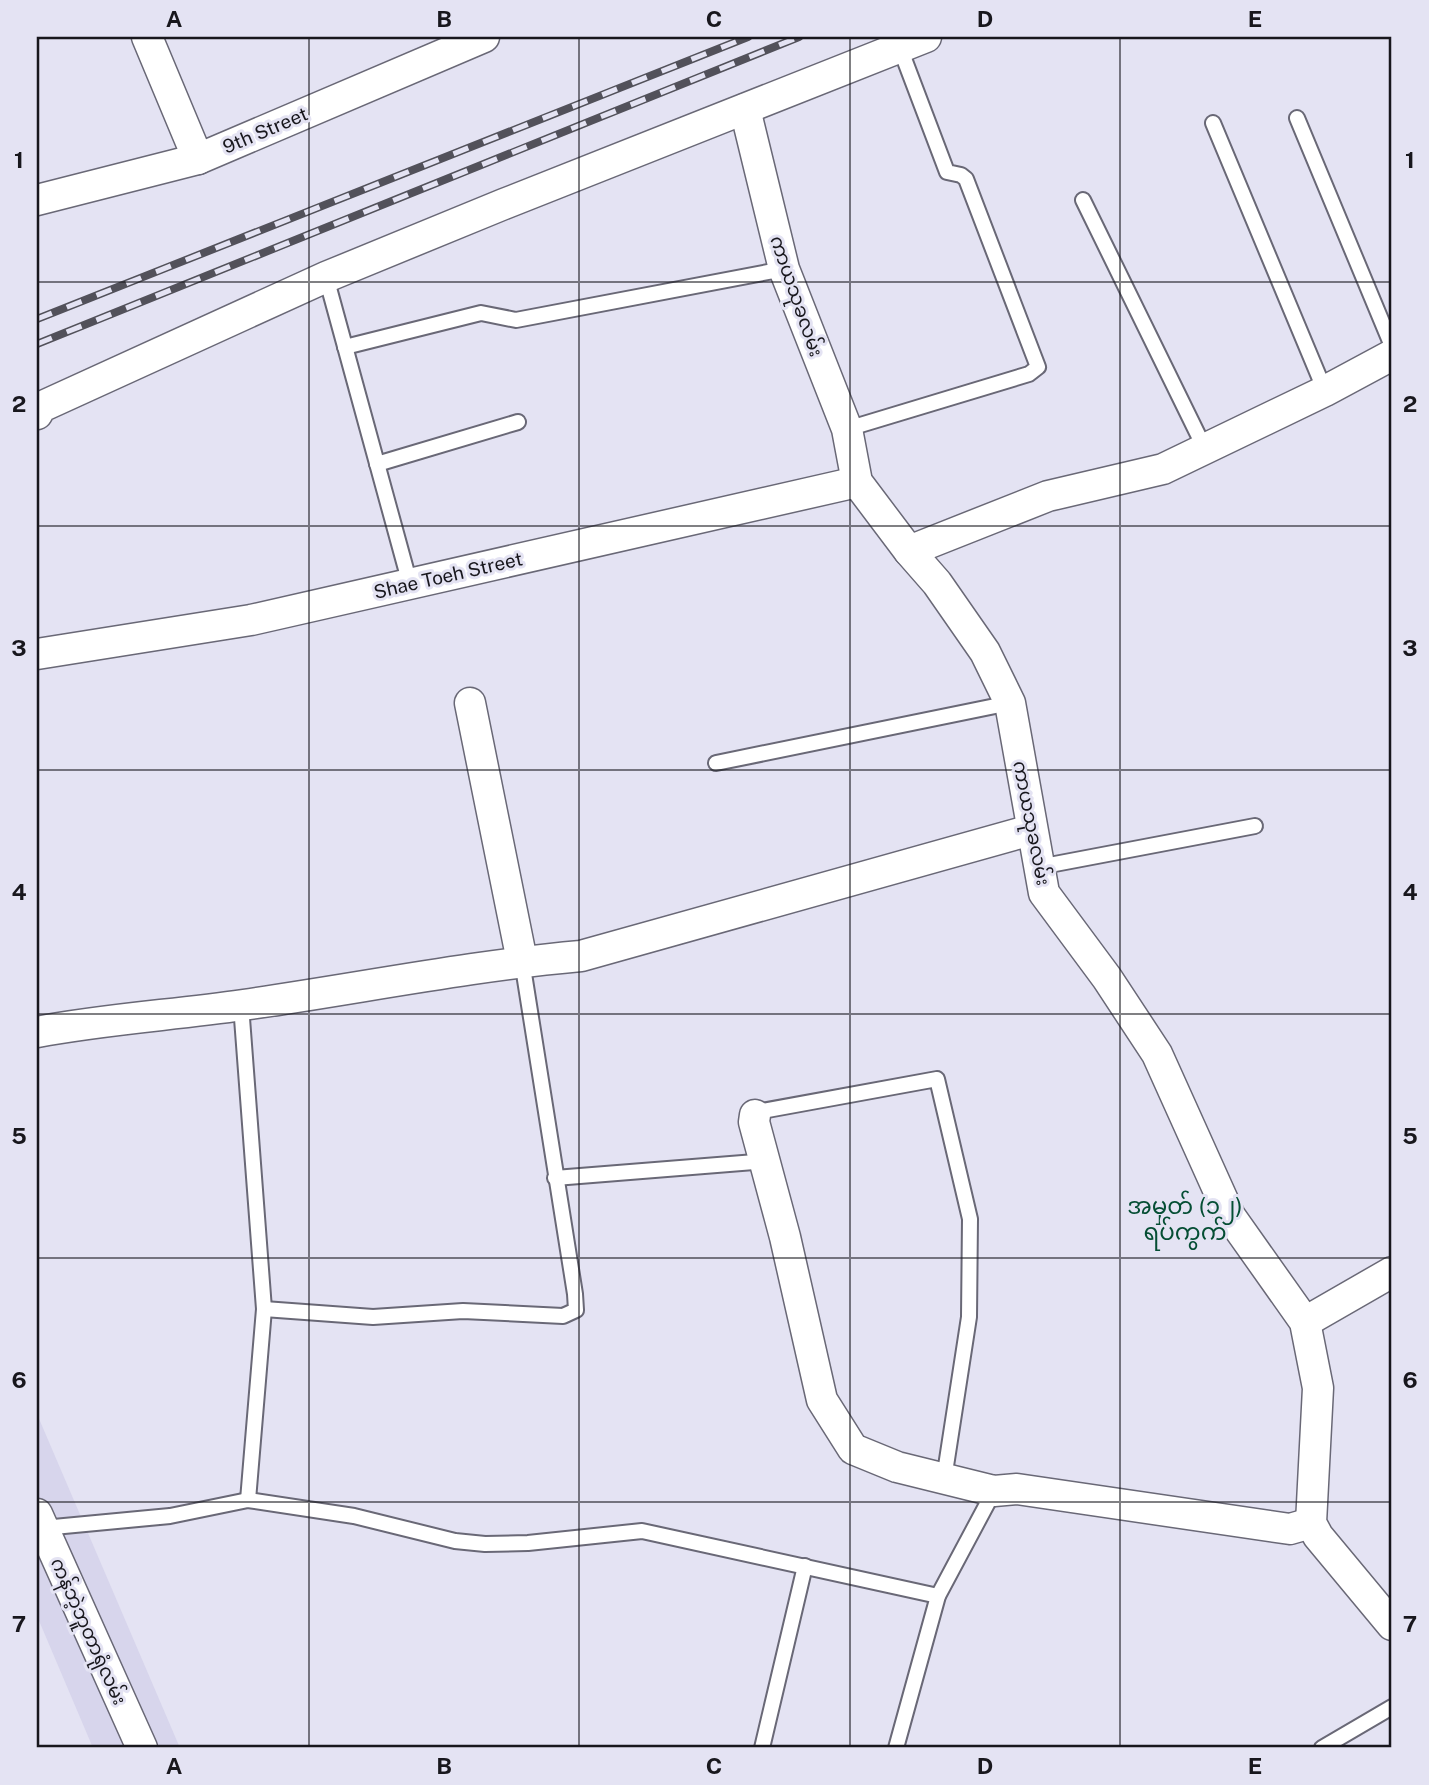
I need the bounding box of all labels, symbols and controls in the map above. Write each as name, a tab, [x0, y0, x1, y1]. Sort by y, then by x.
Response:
text: A	[166, 5, 183, 32]
text: B	[436, 5, 452, 32]
text: C	[706, 5, 722, 32]
text: D	[977, 5, 993, 32]
text: E	[1248, 5, 1262, 32]
street label: 9th Street	[219, 102, 311, 158]
text: 1	[14, 146, 24, 173]
text: 1	[1405, 146, 1415, 173]
street label: ကာယသုခလမ်း	[760, 232, 831, 361]
text: 2	[12, 390, 26, 417]
text: 2	[1403, 390, 1417, 417]
street label: Shae Toeh Street	[371, 547, 525, 603]
text: 3	[11, 634, 27, 661]
text: 3	[1402, 634, 1418, 661]
street label: ကာယသုခလမ်း	[1003, 758, 1058, 888]
text: 4	[11, 878, 27, 905]
text: 4	[1402, 878, 1418, 905]
text: 5	[11, 1122, 27, 1149]
text: 5	[1402, 1122, 1418, 1149]
district label: အမှတ် (၁၂) ရပ်ကွက်	[1127, 1190, 1243, 1251]
text: 6	[11, 1366, 27, 1393]
text: 6	[1402, 1366, 1418, 1393]
street label: ကန်ဘဲ့ဘူတာရုံလမ်း	[41, 1553, 134, 1710]
text: 7	[12, 1610, 26, 1637]
text: 7	[1403, 1610, 1417, 1637]
text: A	[166, 1752, 183, 1779]
text: B	[436, 1752, 452, 1779]
text: C	[706, 1752, 722, 1779]
text: D	[977, 1752, 993, 1779]
text: E	[1248, 1752, 1262, 1779]

